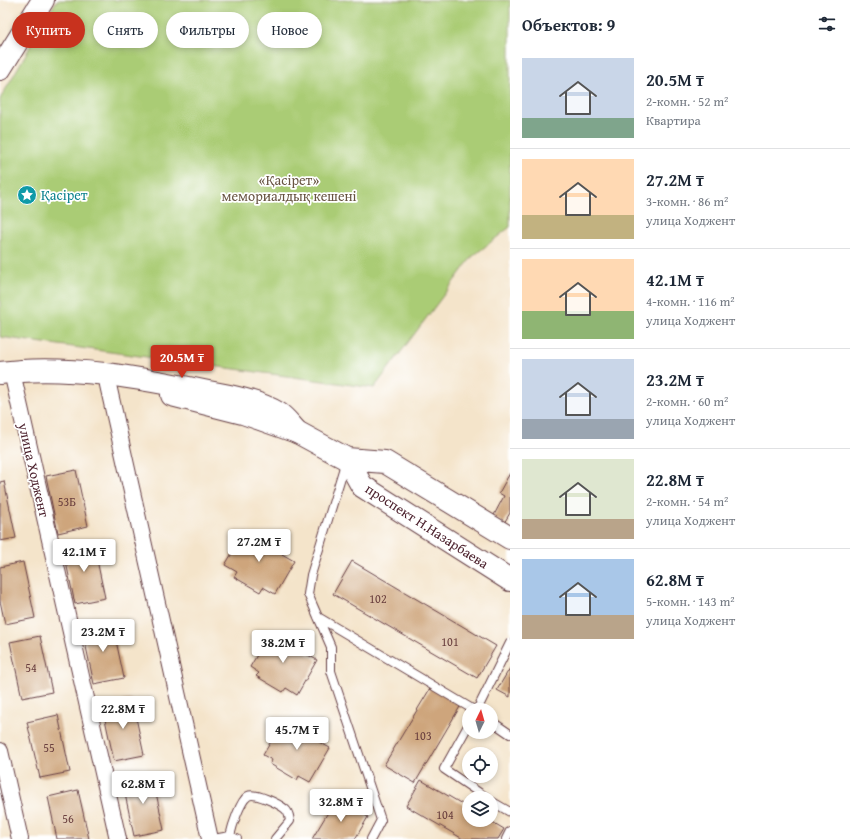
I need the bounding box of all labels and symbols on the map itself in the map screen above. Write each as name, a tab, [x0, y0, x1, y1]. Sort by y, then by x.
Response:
park label: «Қасірет» мемориалдық кешені	[221, 170, 357, 206]
place icon: Қасірет	[16, 184, 38, 206]
place label: Қасірет	[41, 185, 88, 205]
pin: 20.5M ₸	[145, 345, 219, 379]
street label: улица Ходжент	[13, 420, 55, 519]
street label: проспект Н.Назарбаева	[361, 479, 493, 574]
house number: 53Б	[58, 493, 76, 510]
pin: 27.2M ₸	[222, 529, 296, 563]
pin: 42.1M ₸	[47, 539, 121, 573]
house number: 102	[369, 590, 387, 607]
pin: 23.2M ₸	[66, 619, 140, 653]
pin: 38.2M ₸	[246, 630, 320, 664]
house number: 101	[441, 633, 459, 650]
house number: 54	[25, 659, 37, 676]
pin: 22.8M ₸	[86, 696, 160, 730]
north arrow	[462, 703, 498, 739]
pin: 45.7M ₸	[260, 717, 334, 751]
house number: 103	[414, 727, 432, 744]
house number: 55	[43, 739, 55, 756]
pin: 62.8M ₸	[106, 771, 180, 805]
pin: 32.8M ₸	[304, 789, 378, 823]
house number: 104	[436, 806, 454, 823]
house number: 56	[62, 810, 74, 827]

